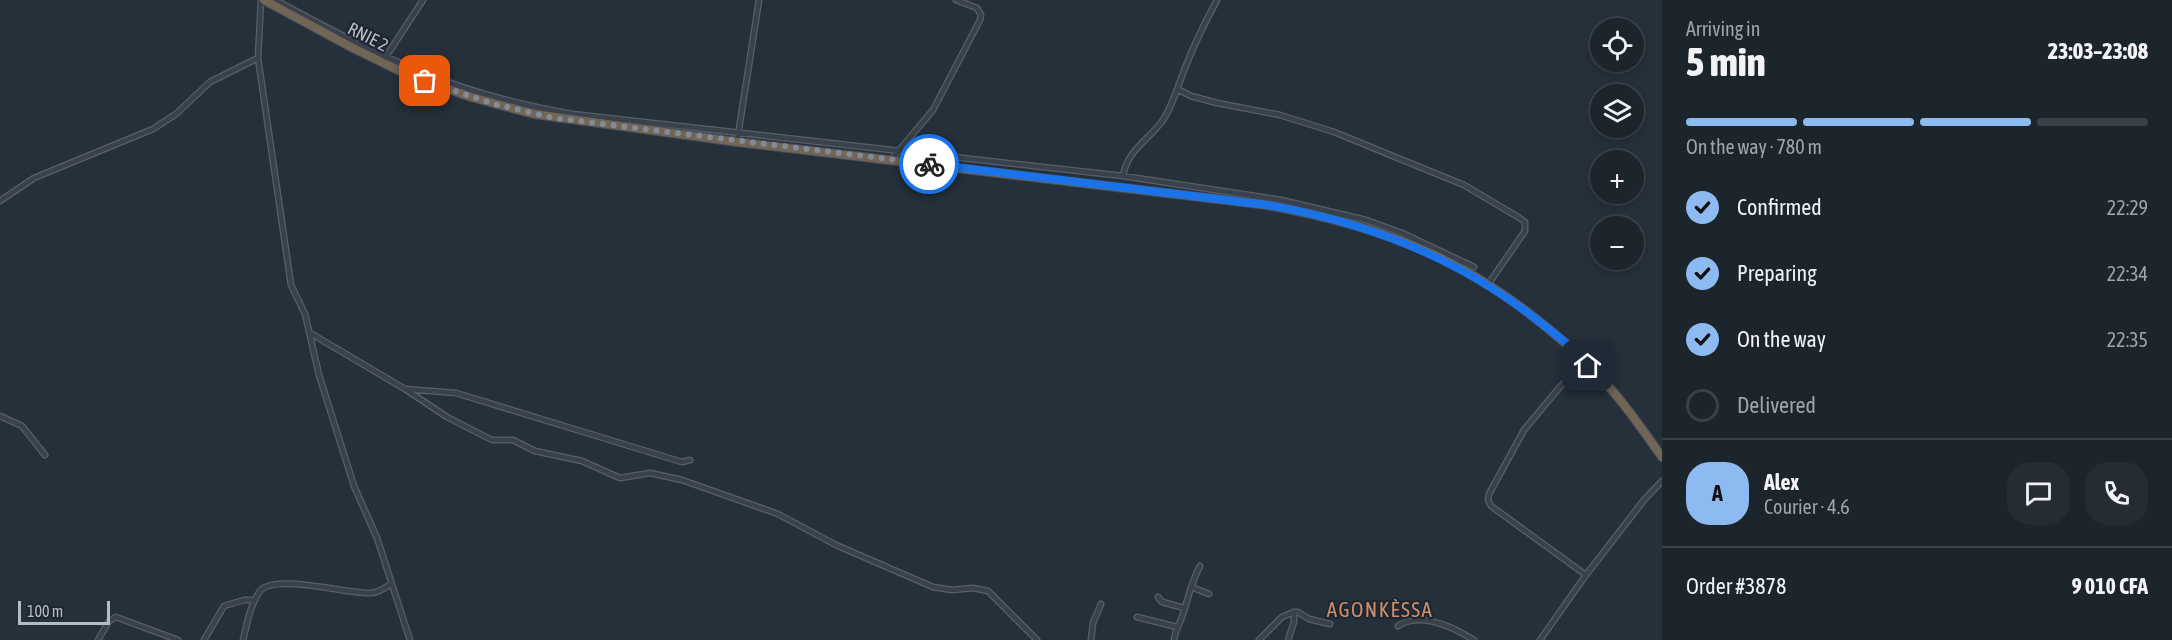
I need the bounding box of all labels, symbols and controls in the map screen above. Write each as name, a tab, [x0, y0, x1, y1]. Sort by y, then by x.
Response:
street label: RNIE 2	[344, 17, 392, 56]
text: Arriving in	[1686, 17, 1760, 40]
map controls	[1590, 18, 1644, 270]
button: locate	[1590, 18, 1644, 72]
text: 23:03–23:08	[2048, 38, 2148, 64]
text: 5 min	[1686, 40, 1766, 84]
pin	[399, 55, 450, 106]
icon: bag	[408, 64, 441, 97]
button: layers	[1590, 84, 1644, 138]
courier	[899, 134, 959, 194]
text: On the way · 780 m	[1686, 135, 1822, 158]
icon: bike	[913, 148, 946, 181]
button: +	[1590, 150, 1644, 204]
icon: check	[1686, 191, 1719, 224]
text: Confirmed	[1737, 194, 1822, 220]
text: 22:29	[2107, 196, 2148, 219]
button: −	[1590, 216, 1644, 270]
icon: check	[1686, 257, 1719, 290]
text: Preparing	[1737, 260, 1817, 286]
text: 22:34	[2107, 262, 2148, 285]
icon: check	[1686, 323, 1719, 356]
text: On the way	[1737, 326, 1826, 352]
text: 22:35	[2107, 328, 2148, 351]
pin	[1562, 340, 1613, 391]
icon: home	[1571, 349, 1604, 382]
text: Delivered	[1737, 392, 1816, 418]
button: chat	[2007, 462, 2070, 525]
button: phone	[2085, 462, 2148, 525]
text: Alex	[1764, 469, 1799, 495]
text: A	[1712, 480, 1723, 506]
text: Courier · 4.6	[1764, 495, 1850, 518]
text: Order #3878	[1686, 573, 1786, 599]
text: 9 010 CFA	[2072, 573, 2148, 599]
district label: AGONKÈSSA	[1327, 597, 1433, 621]
scale bar	[18, 598, 110, 626]
text: 100 m	[27, 602, 63, 620]

